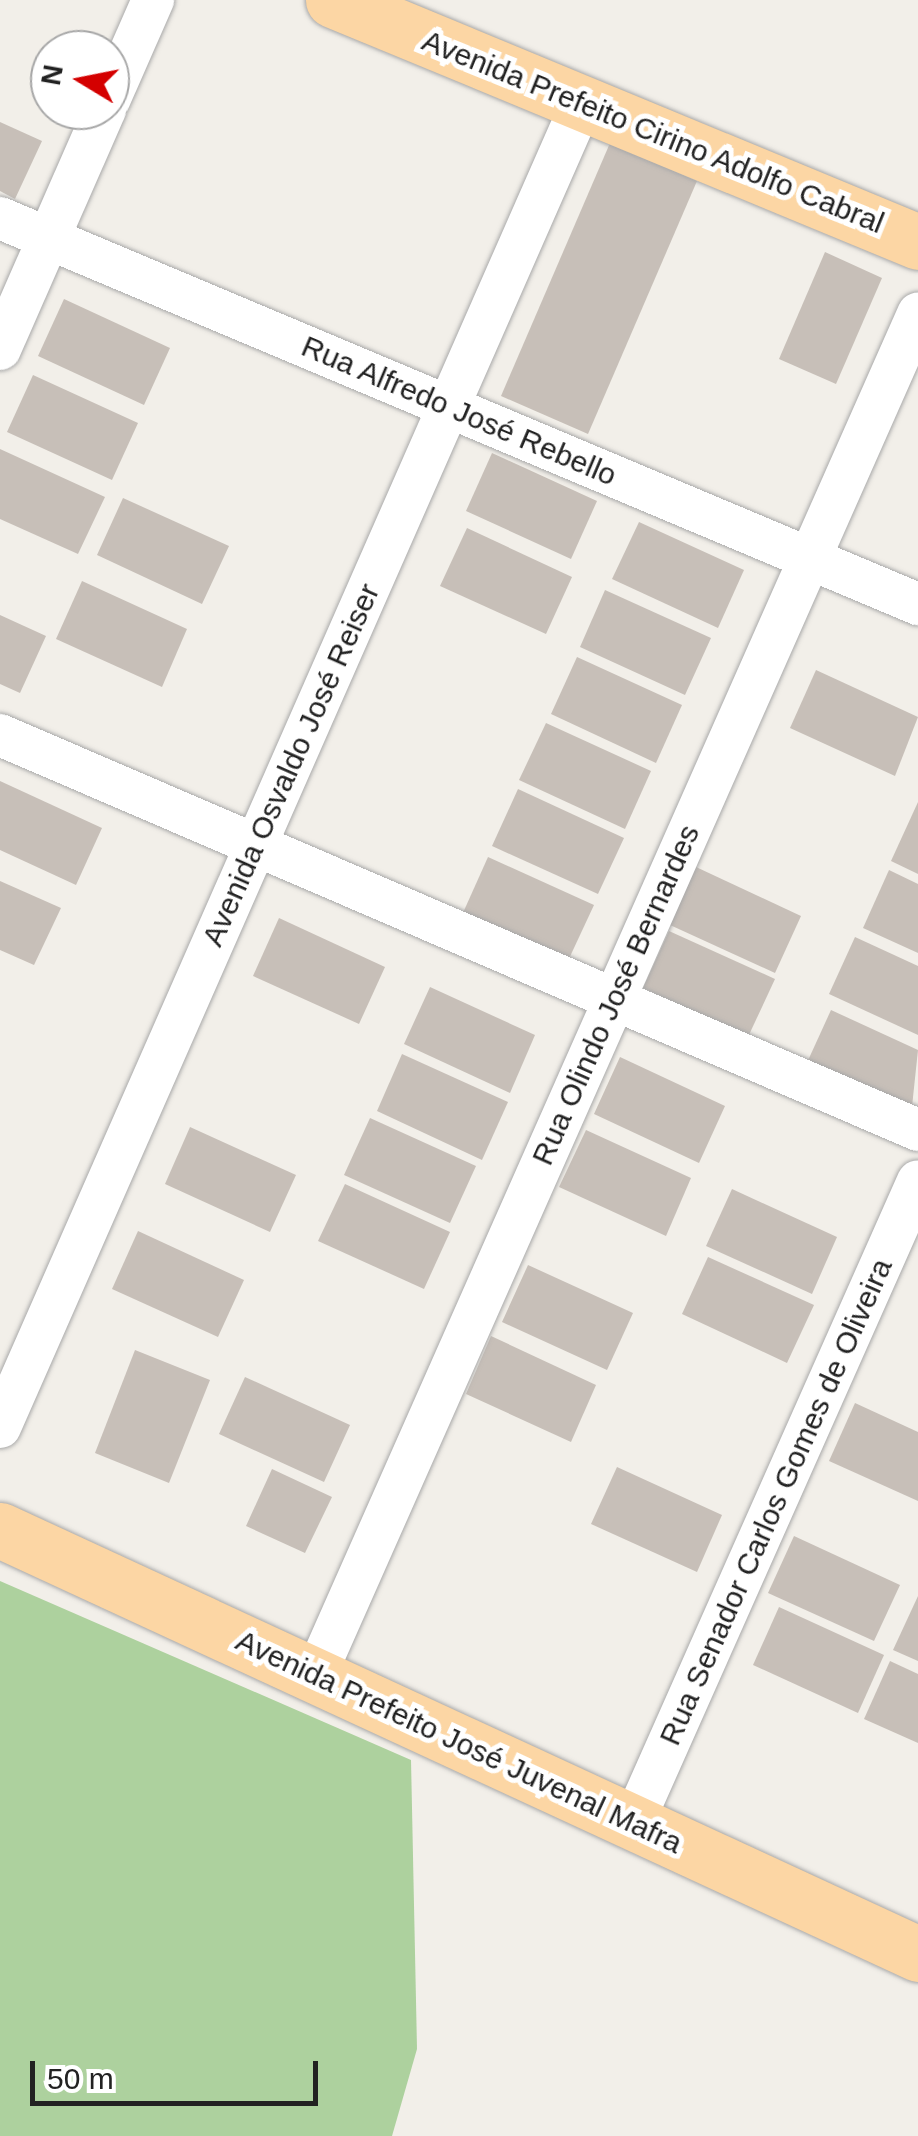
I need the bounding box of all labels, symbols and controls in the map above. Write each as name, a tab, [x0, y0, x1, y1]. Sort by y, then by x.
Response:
street label: Avenida Prefeito Cirino Adolfo Cabral	[416, 22, 890, 242]
north arrow	[30, 30, 130, 130]
text: N	[35, 62, 69, 88]
street label: Rua Alfredo José Rebello	[295, 328, 623, 494]
street label: Avenida Osvaldo José Reiser	[195, 578, 387, 952]
street label: Rua Olindo José Bernardes	[525, 819, 707, 1171]
street label: Rua Senador Carlos Gomes de Oliveira	[652, 1253, 900, 1751]
street label: Avenida Prefeito José Juvenal Mafra	[230, 1623, 688, 1861]
scale bar	[35, 2041, 322, 2103]
text: 50 m	[47, 2062, 114, 2095]

